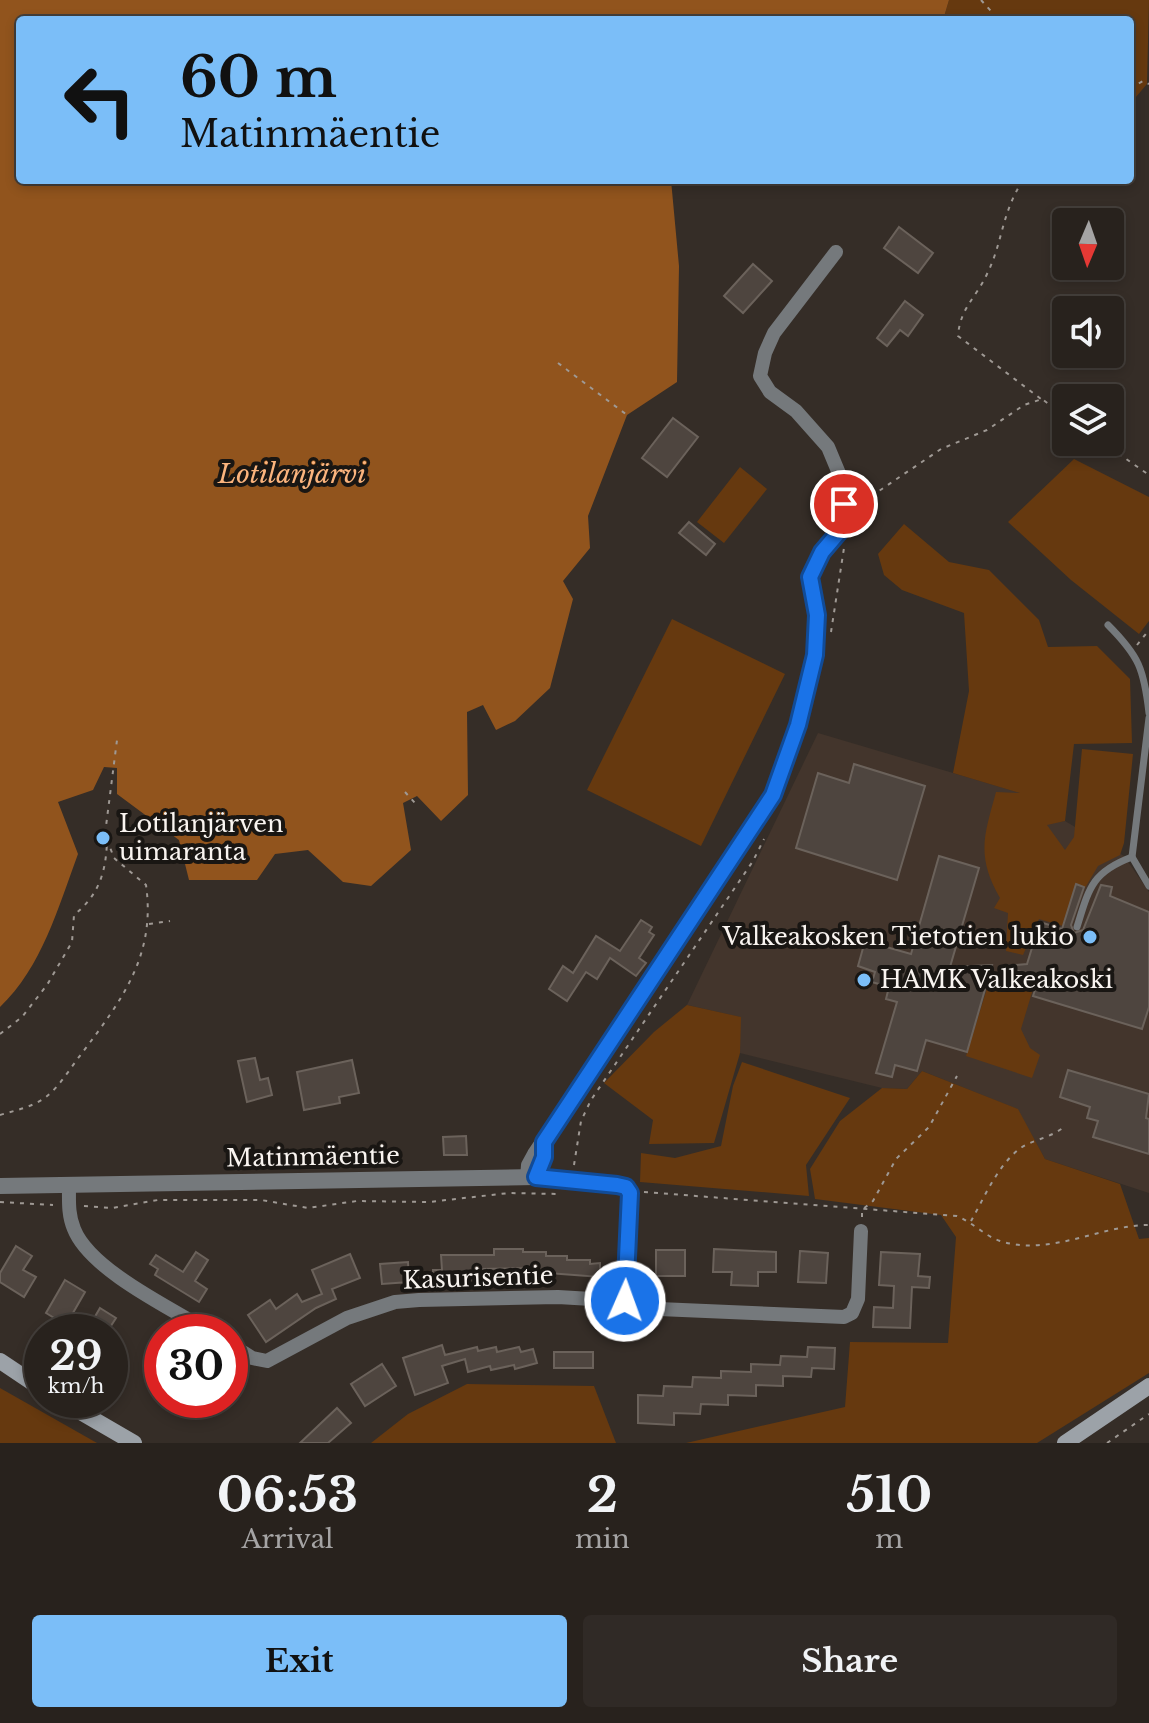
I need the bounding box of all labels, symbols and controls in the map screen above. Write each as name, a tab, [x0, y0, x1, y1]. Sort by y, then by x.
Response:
text: 60 m	[180, 43, 337, 112]
icon: left	[48, 48, 152, 152]
text: Matinmäentie	[180, 112, 440, 157]
north arrow	[1052, 208, 1124, 280]
map controls	[1052, 208, 1124, 456]
button: sound	[1052, 296, 1124, 368]
button: layers	[1052, 384, 1124, 456]
water label: Lotilanjärvi	[217, 458, 366, 490]
pin	[810, 470, 878, 538]
icon: arrive	[822, 482, 866, 526]
place label: Lotilanjärven uimaranta	[119, 809, 283, 866]
marker: Lotilanjärven uimaranta	[94, 829, 112, 847]
place label: Valkeakosken Tietotien lukio	[721, 922, 1074, 951]
marker: Valkeakosken Tietotien lukio	[1081, 928, 1099, 946]
place label: HAMK Valkeakoski	[880, 965, 1113, 994]
marker: HAMK Valkeakoski	[855, 971, 873, 989]
street label: Matinmäentie	[226, 1140, 400, 1173]
position arrow	[583, 1259, 667, 1343]
street label: Kasurisentie	[402, 1260, 554, 1295]
speed limit sign: 30	[144, 1314, 248, 1418]
text: 29	[50, 1331, 103, 1381]
text: km/h	[48, 1374, 104, 1398]
text: 06:53	[217, 1465, 358, 1525]
text: 2	[587, 1465, 618, 1525]
text: 510	[846, 1465, 932, 1525]
text: Arrival	[241, 1523, 334, 1555]
text: min	[575, 1523, 630, 1555]
text: m	[875, 1523, 903, 1555]
button: Exit	[32, 1615, 567, 1707]
button: Share	[583, 1615, 1117, 1707]

